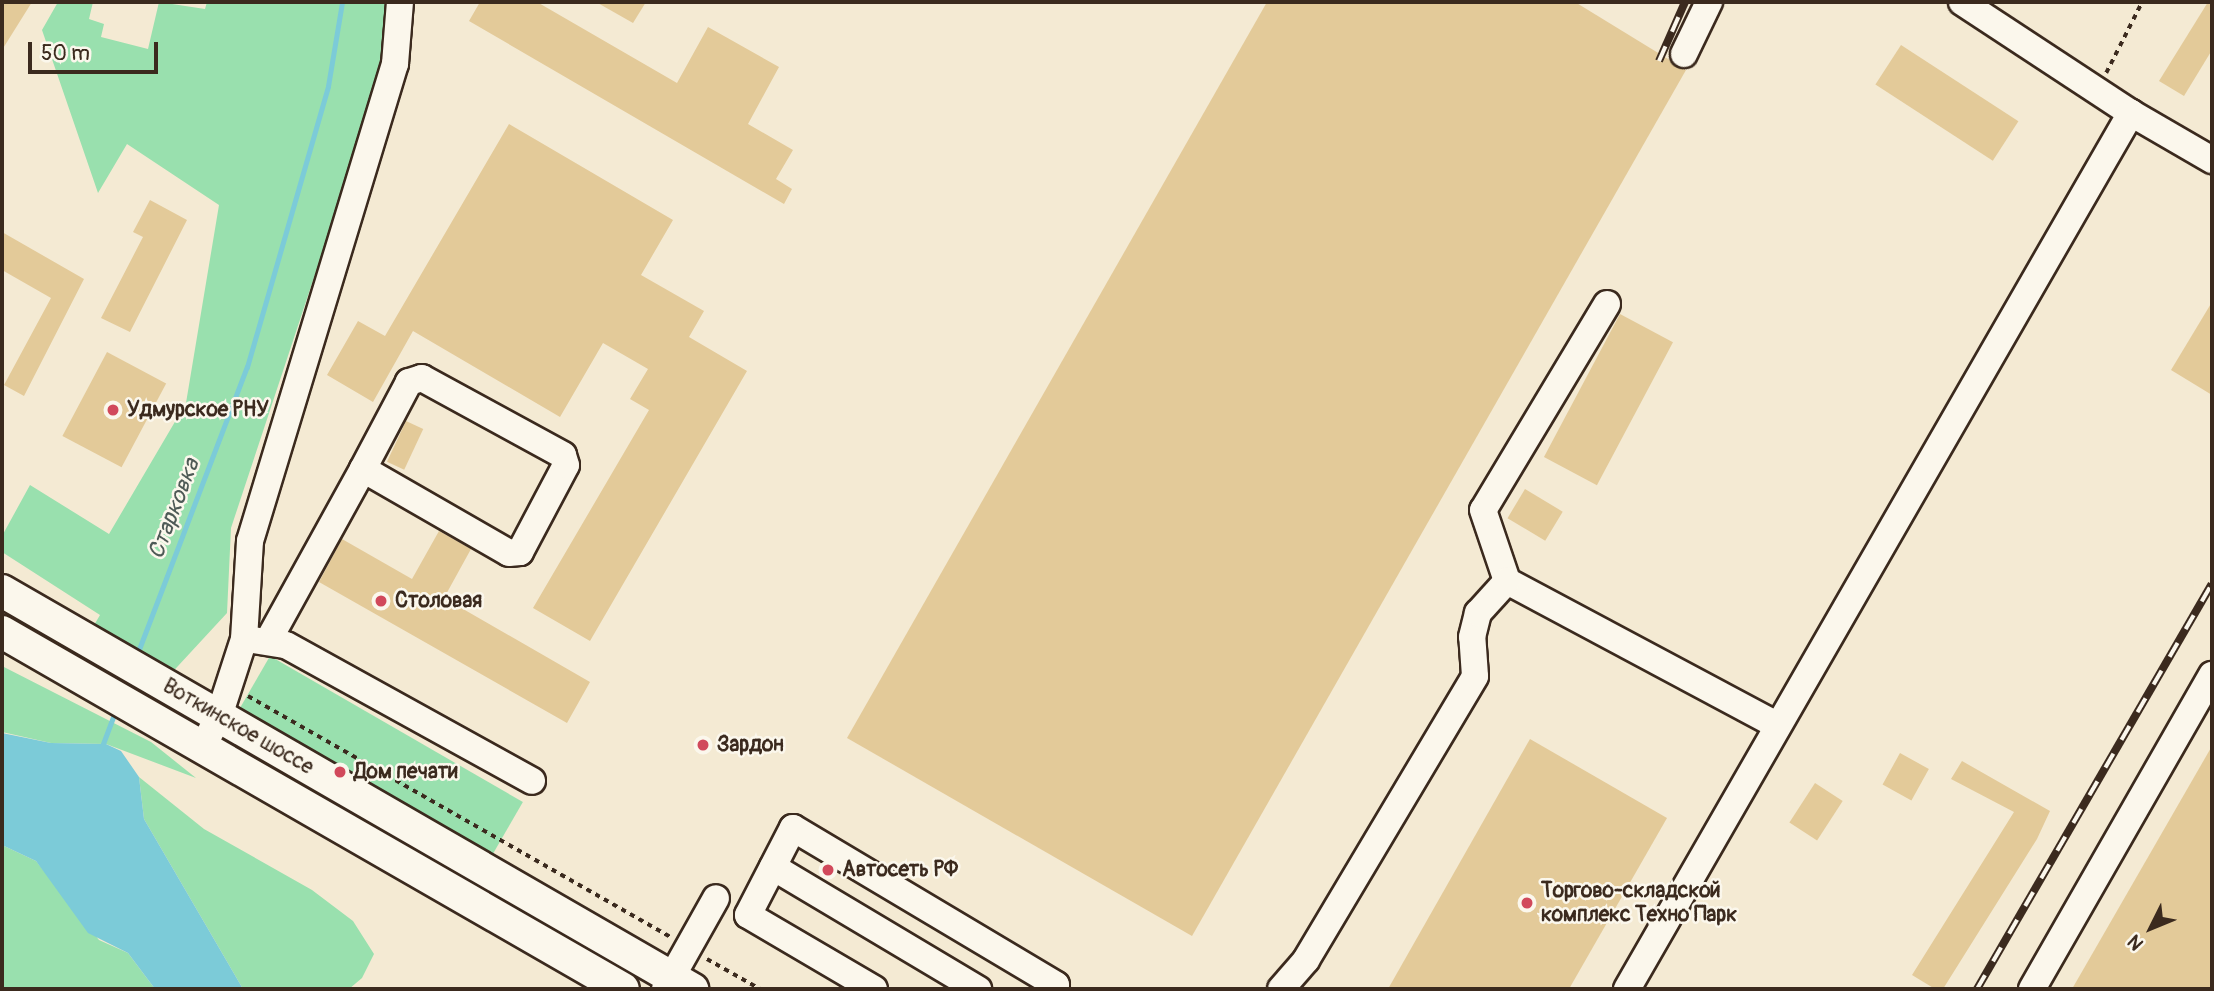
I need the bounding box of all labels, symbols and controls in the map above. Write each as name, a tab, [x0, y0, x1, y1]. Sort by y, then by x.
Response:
scale bar	[32, 28, 161, 72]
text: 50 m	[41, 40, 90, 67]
place label: Удмурское РНУ	[127, 397, 269, 423]
marker: Удмурское РНУ	[105, 402, 121, 418]
water label: Старковка	[142, 455, 206, 563]
place label: Столовая	[395, 588, 482, 614]
marker: Столовая	[373, 593, 389, 609]
street label: Воткинское шоссе	[158, 674, 318, 780]
place label: Зардон	[717, 732, 784, 758]
marker: Зардон	[695, 737, 711, 753]
place label: Дом печати	[354, 759, 458, 785]
marker: Дом печати	[332, 764, 348, 780]
place label: Автосеть РФ	[842, 857, 958, 883]
marker: Автосеть РФ	[820, 862, 836, 878]
place label: Торгово-складской комплекс Техно Парк	[1541, 878, 1737, 928]
north arrow	[2116, 893, 2186, 963]
marker: Торгово-складской комплекс Техно Парк	[1519, 895, 1535, 911]
text: N	[2122, 929, 2149, 955]

